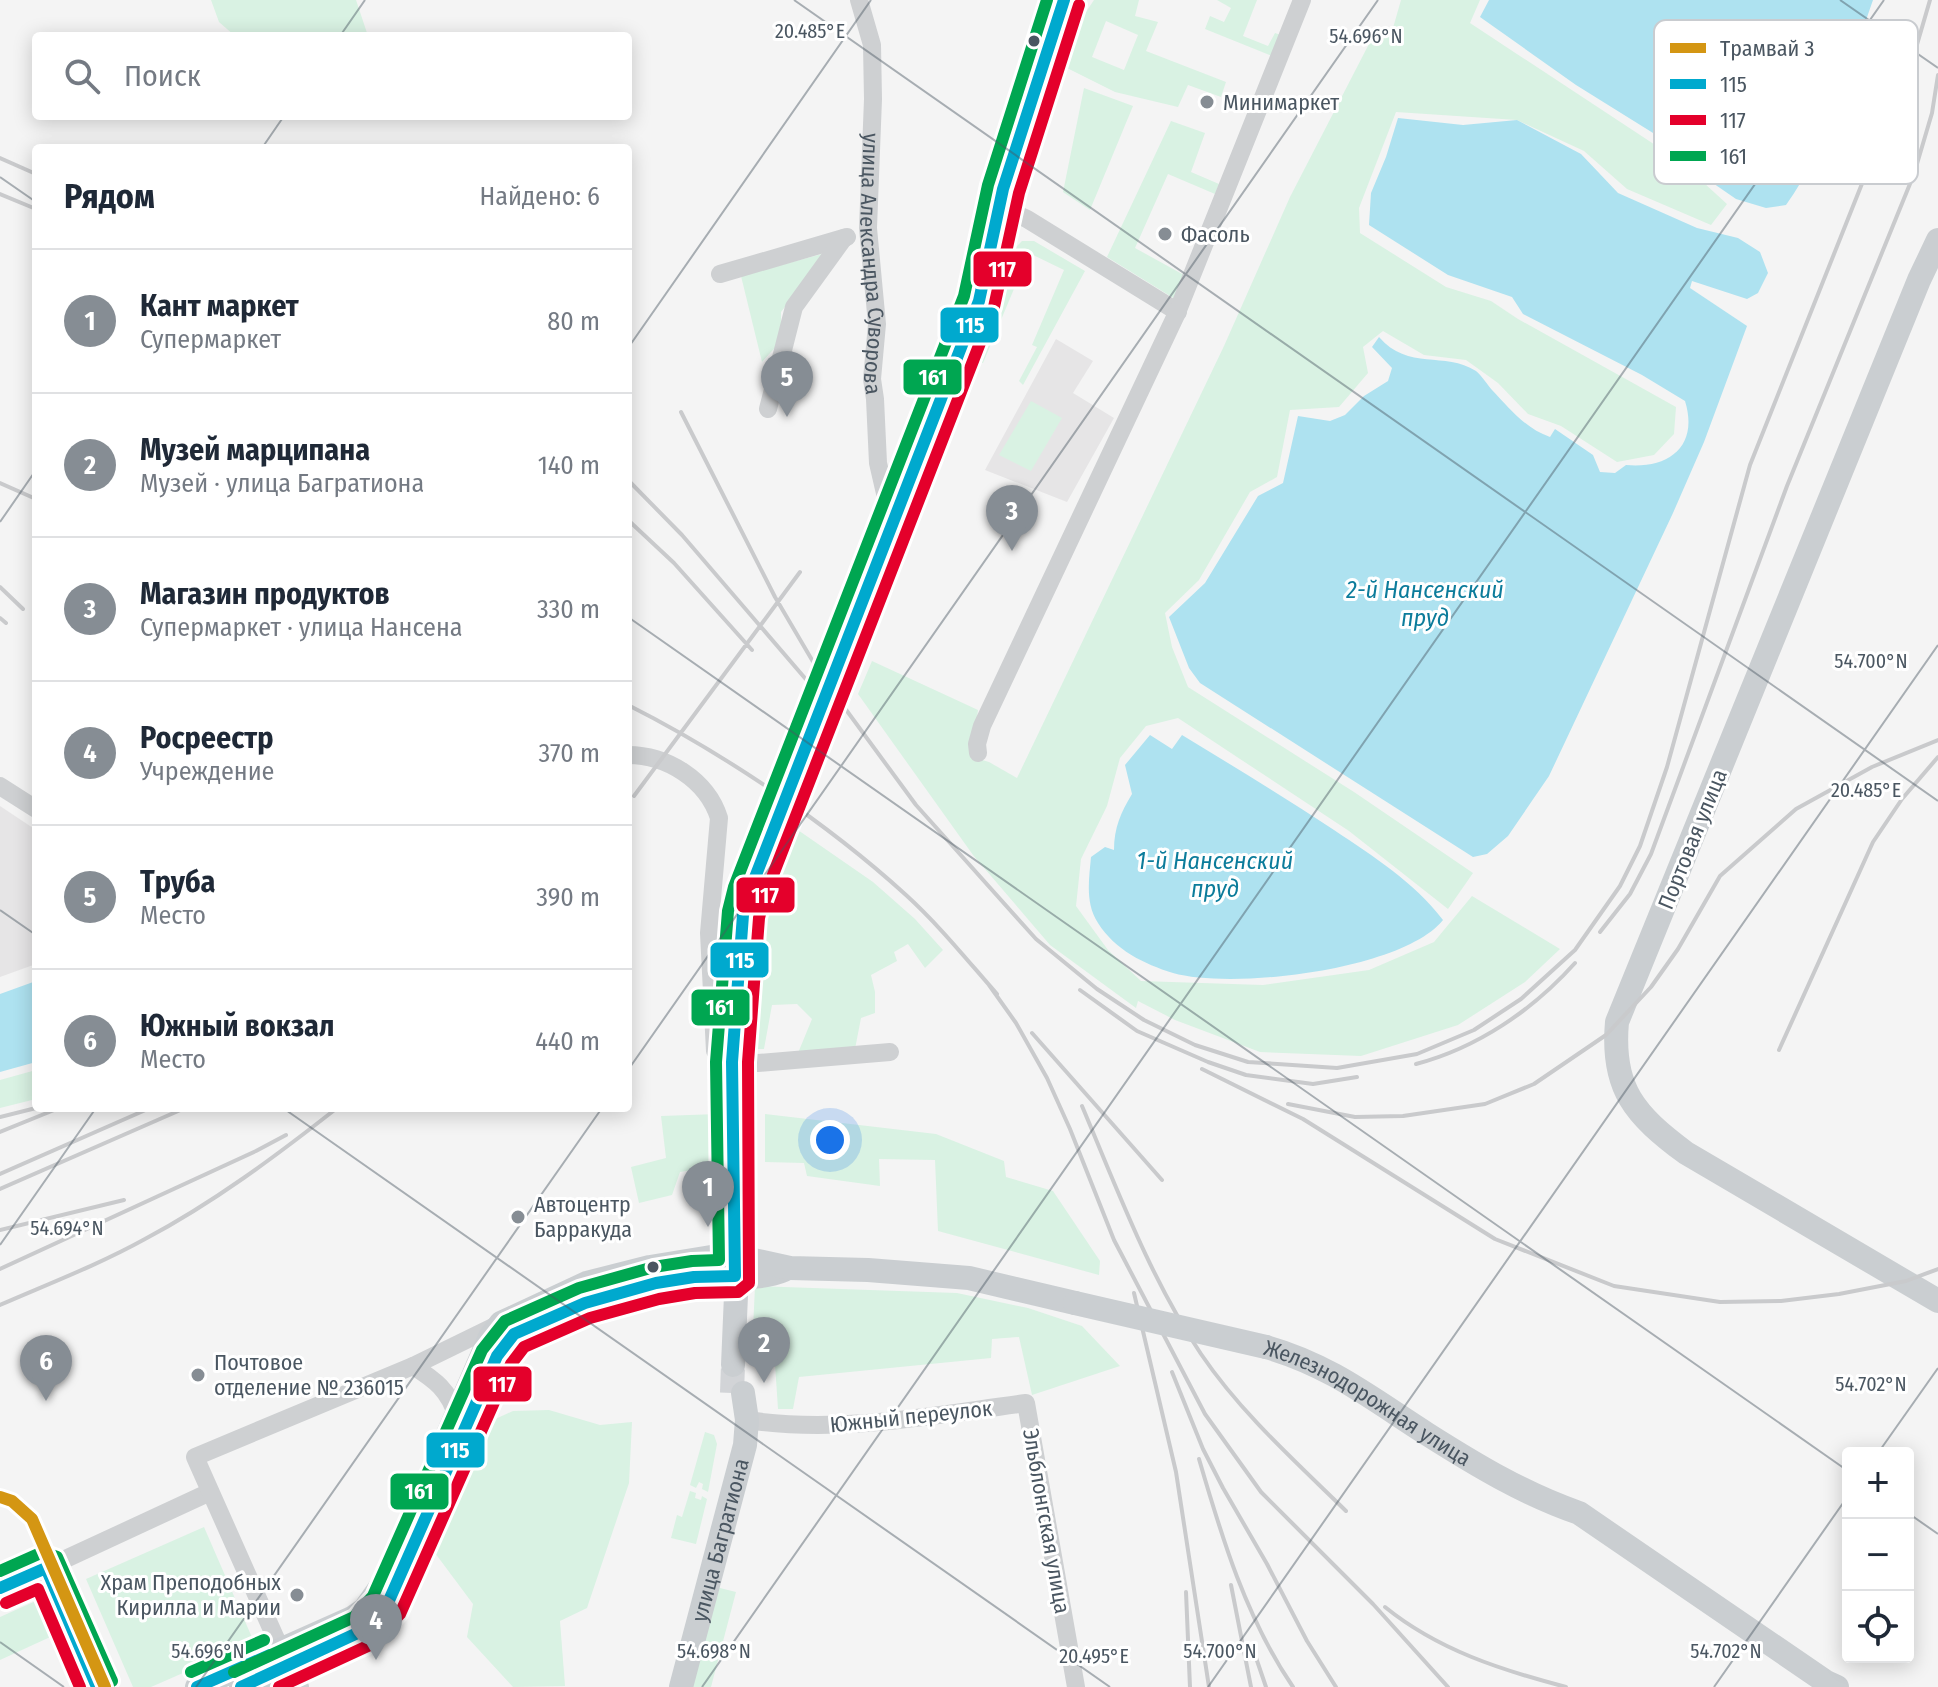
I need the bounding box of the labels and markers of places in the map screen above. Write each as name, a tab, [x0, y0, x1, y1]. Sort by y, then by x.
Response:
unlabelled marker	[1026, 33, 1042, 49]
place label: Минимаркет	[1223, 89, 1339, 116]
marker: Минимаркет	[1198, 93, 1216, 111]
place label: Фасоль	[1181, 221, 1250, 248]
marker: Фасоль	[1156, 225, 1174, 243]
pin: 5	[761, 351, 813, 417]
pin: 3	[986, 485, 1038, 551]
pin: 1	[682, 1161, 734, 1227]
place label: Автоцентр Барракуда	[534, 1191, 632, 1243]
marker: Автоцентр Барракуда	[509, 1208, 527, 1226]
unlabelled marker	[645, 1259, 661, 1275]
pin: 2	[738, 1317, 790, 1383]
pin: 6	[20, 1335, 72, 1401]
place label: Почтовое отделение № 236015	[214, 1349, 404, 1401]
marker: Почтовое отделение № 236015	[189, 1366, 207, 1384]
place label: Храм Преподобных Кирилла и Марии	[101, 1569, 281, 1621]
marker: Храм Преподобных Кирилла и Марии	[288, 1586, 306, 1604]
pin: 4	[350, 1594, 402, 1660]

